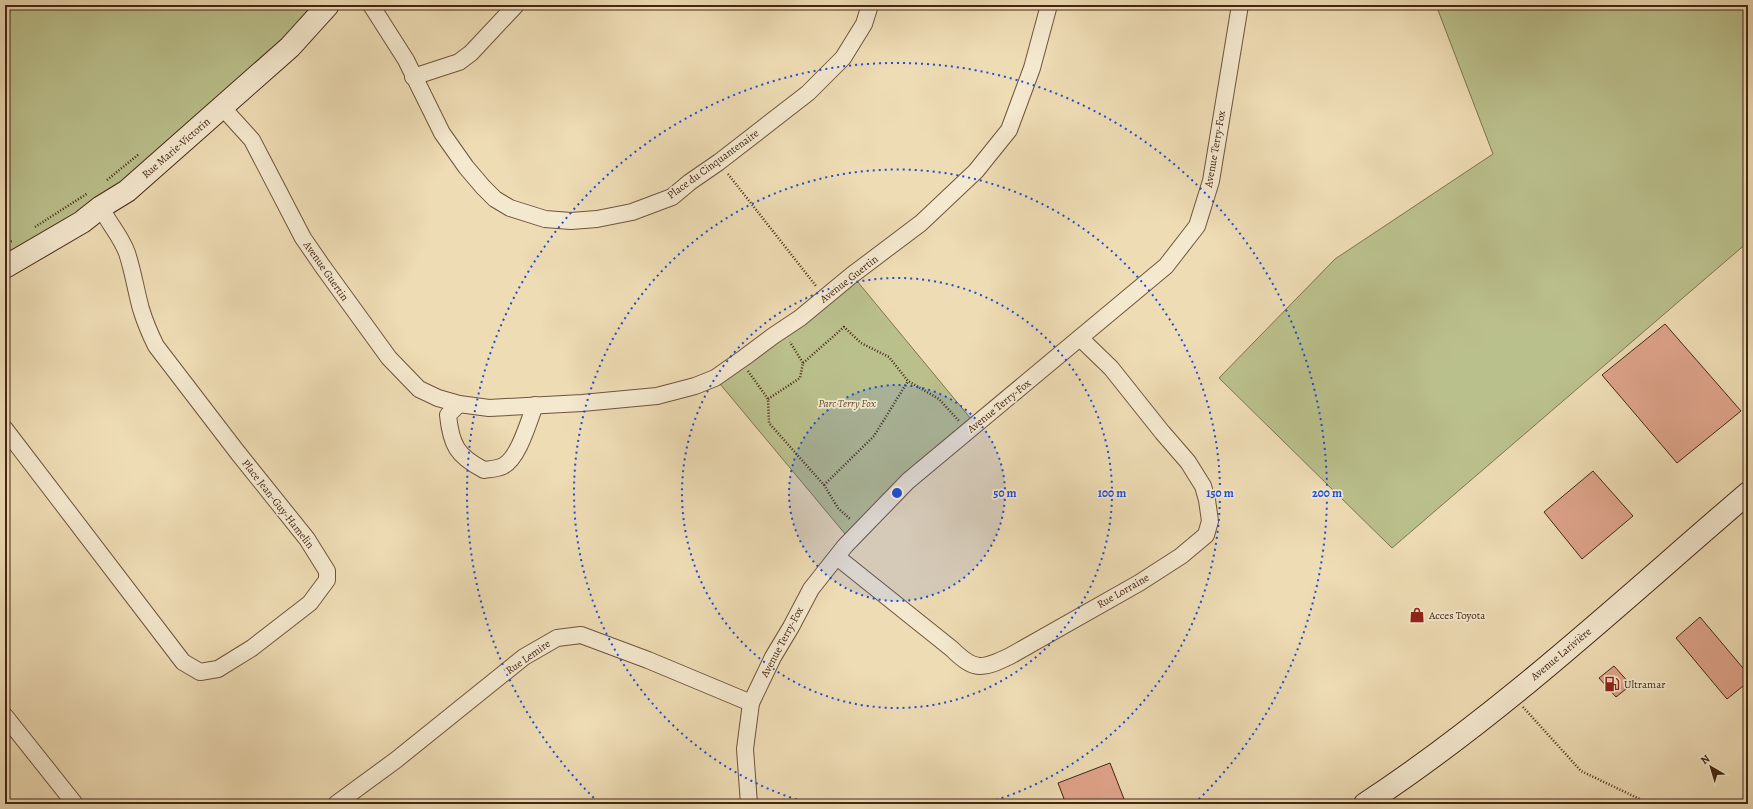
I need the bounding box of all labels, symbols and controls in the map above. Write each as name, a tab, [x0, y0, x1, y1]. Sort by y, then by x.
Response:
street label: Avenue Terry-Fox	[1201, 109, 1229, 190]
street label: Rue Marie-Victorin	[139, 114, 213, 182]
street label: Place du Cinquantenaire	[664, 126, 762, 202]
street label: Avenue Guertin	[299, 237, 352, 304]
street label: Avenue Guertin	[816, 252, 881, 307]
street label: Avenue Terry-Fox	[963, 375, 1035, 437]
park label: Parc Terry Fox	[818, 396, 877, 411]
street label: Place Jean-Guy-Hamelin	[238, 456, 318, 552]
text: 50 m	[993, 485, 1017, 501]
text: 100 m	[1098, 485, 1126, 501]
text: 150 m	[1206, 485, 1234, 501]
text: 200 m	[1312, 485, 1342, 501]
centre of rings	[890, 486, 904, 500]
street label: Rue Lorraine	[1094, 570, 1152, 612]
street label: Avenue Terry-Fox	[757, 603, 807, 681]
shop icon: Acces Toyota	[1408, 606, 1426, 624]
place label: Acces Toyota	[1428, 608, 1486, 623]
street label: Avenue Larivière	[1527, 624, 1595, 684]
street label: Rue Lemire	[503, 636, 553, 678]
fuel station icon: Ultramar	[1603, 675, 1621, 693]
place label: Ultramar	[1624, 677, 1666, 692]
north arrow	[1691, 747, 1731, 787]
text: N	[1697, 751, 1713, 768]

